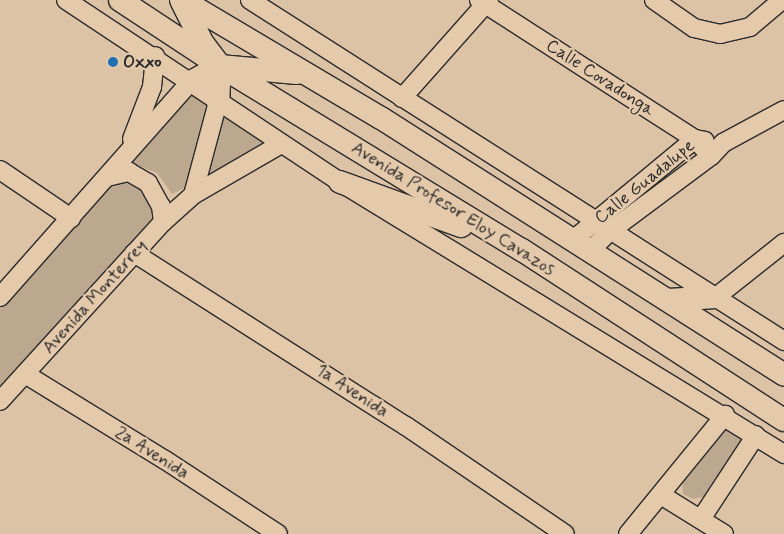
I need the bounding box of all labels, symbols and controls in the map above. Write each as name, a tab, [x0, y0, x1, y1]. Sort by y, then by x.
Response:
street label: Calle Covadonga	[542, 35, 658, 121]
place label: Oxxo	[123, 51, 161, 73]
marker: Oxxo	[107, 56, 119, 68]
street label: Calle Guadalupe	[592, 136, 698, 228]
street label: Avenida Profesor Eloy Cavazos	[348, 138, 558, 280]
street label: Avenida Monterrey	[38, 236, 152, 358]
street label: 1a Avenida	[311, 359, 393, 423]
street label: 2a Avenida	[111, 422, 193, 484]

